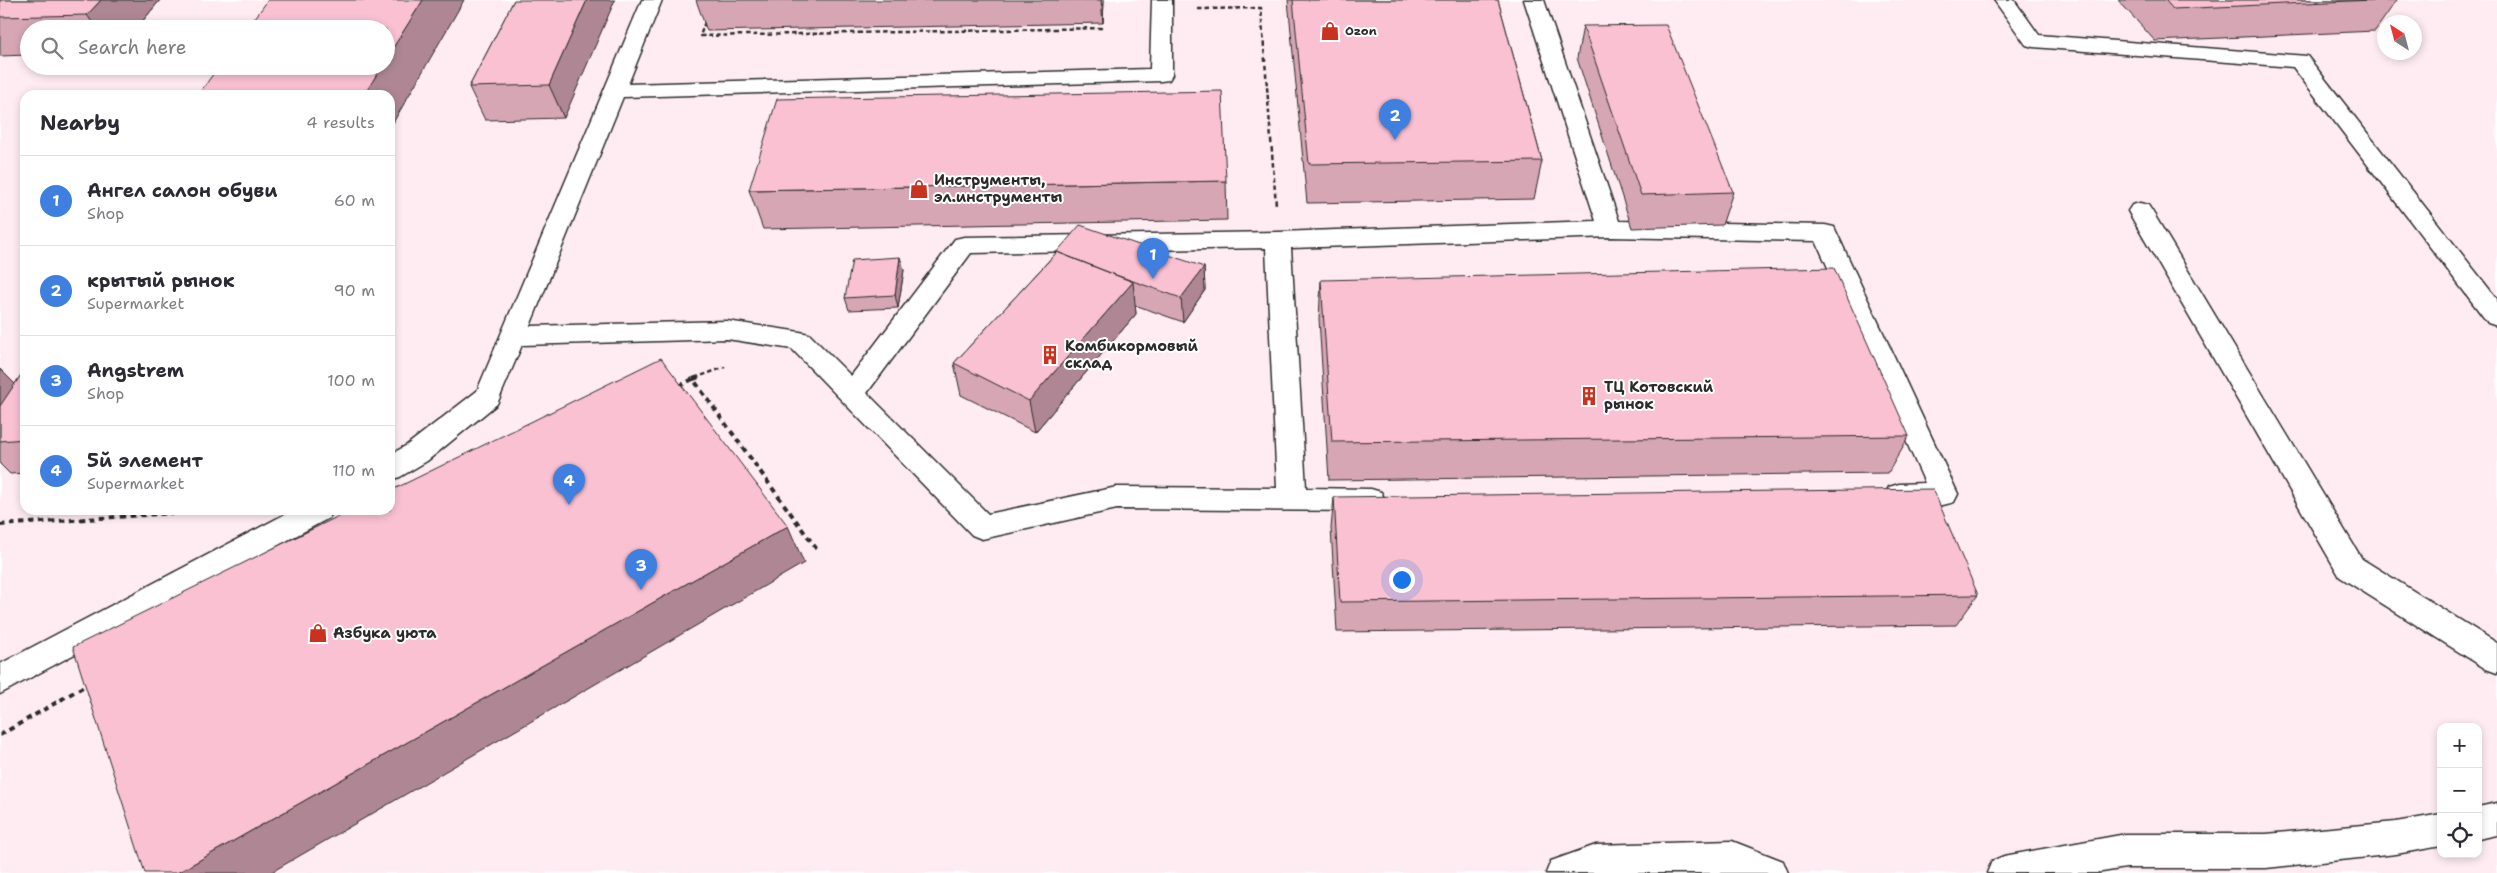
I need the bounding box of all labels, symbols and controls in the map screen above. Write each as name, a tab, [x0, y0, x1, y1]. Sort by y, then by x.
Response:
north arrow	[2377, 15, 2422, 60]
search box	[20, 20, 395, 75]
shop icon: Ozon	[1319, 20, 1341, 42]
place label: Ozon	[1345, 23, 1377, 39]
icon: search	[38, 34, 66, 62]
text: Search here	[78, 35, 187, 60]
pin: 2	[1379, 99, 1411, 140]
text: Nearby	[40, 109, 120, 137]
text: 4 results	[306, 112, 375, 133]
place label: Инструменты, эл.инструменты	[934, 170, 1063, 207]
text: Ангел салон обуви	[87, 178, 277, 203]
shop icon: Инструменты, эл.инструменты	[908, 178, 930, 200]
text: 1	[52, 190, 60, 211]
text: 60 m	[334, 190, 375, 211]
text: Shop	[87, 203, 124, 224]
pin: 1	[1137, 238, 1169, 279]
text: крытый рынок	[87, 268, 235, 293]
text: 2	[50, 280, 62, 301]
text: 90 m	[334, 280, 375, 301]
text: Supermarket	[87, 293, 184, 314]
place label: Комбикормовый склад	[1065, 336, 1199, 373]
building icon: Комбикормовый склад	[1039, 344, 1061, 366]
text: Angstrem	[87, 358, 184, 383]
text: 3	[50, 370, 62, 391]
text: 100 m	[327, 370, 375, 391]
place label: ТЦ Котовский рынок	[1604, 377, 1714, 414]
text: Shop	[87, 383, 124, 404]
building icon: ТЦ Котовский рынок	[1578, 385, 1600, 407]
text: 5й элемент	[87, 448, 203, 473]
text: 4	[50, 460, 62, 481]
text: 110 m	[332, 460, 375, 481]
pin: 4	[553, 464, 585, 505]
text: Supermarket	[87, 473, 184, 494]
pin: 3	[625, 549, 657, 590]
your location	[1389, 567, 1415, 593]
shop icon: Азбука уюта	[307, 622, 329, 644]
place label: Азбука уюта	[333, 623, 437, 643]
map controls	[2437, 723, 2482, 858]
button: +	[2437, 723, 2482, 768]
button: −	[2437, 768, 2482, 813]
button: locate	[2437, 813, 2482, 858]

